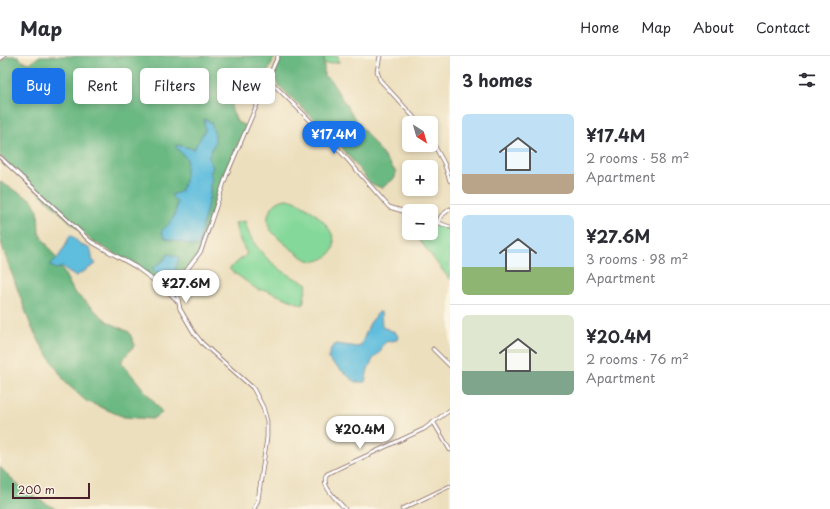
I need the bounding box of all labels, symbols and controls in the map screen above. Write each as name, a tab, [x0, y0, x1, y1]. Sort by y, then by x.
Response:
text: Map	[20, 14, 62, 42]
text: Home	[580, 17, 619, 38]
text: Map	[641, 17, 671, 38]
text: About	[693, 17, 734, 38]
text: Contact	[756, 17, 810, 38]
text: 3 homes	[462, 67, 532, 93]
chip: Buy	[12, 68, 65, 104]
chip: Rent	[73, 68, 132, 104]
chip: Filters	[140, 68, 209, 104]
chip: New	[217, 68, 275, 104]
icon: filters	[796, 69, 818, 91]
north arrow	[402, 116, 438, 152]
map controls	[402, 116, 438, 240]
pin: ¥17.4M	[301, 121, 367, 155]
text: ¥17.4M	[586, 122, 645, 148]
text: ¥17.4M	[311, 124, 357, 143]
icon: home	[494, 130, 542, 178]
text: 2 rooms · 58 m²	[586, 148, 689, 167]
button: +	[402, 160, 438, 196]
text: Apartment	[586, 167, 655, 186]
button: −	[402, 204, 438, 240]
text: ¥27.6M	[586, 223, 650, 249]
icon: home	[494, 231, 542, 279]
text: 3 rooms · 98 m²	[586, 249, 688, 268]
text: Apartment	[586, 268, 655, 287]
pin: ¥27.6M	[153, 270, 219, 304]
text: ¥27.6M	[161, 273, 211, 292]
text: ¥20.4M	[586, 323, 651, 349]
icon: home	[494, 331, 542, 379]
text: 2 rooms · 76 m²	[586, 349, 689, 368]
text: Apartment	[586, 368, 655, 387]
pin: ¥20.4M	[327, 416, 393, 450]
text: ¥20.4M	[335, 419, 385, 438]
scale bar	[12, 481, 90, 500]
text: 200 m	[18, 481, 55, 498]

